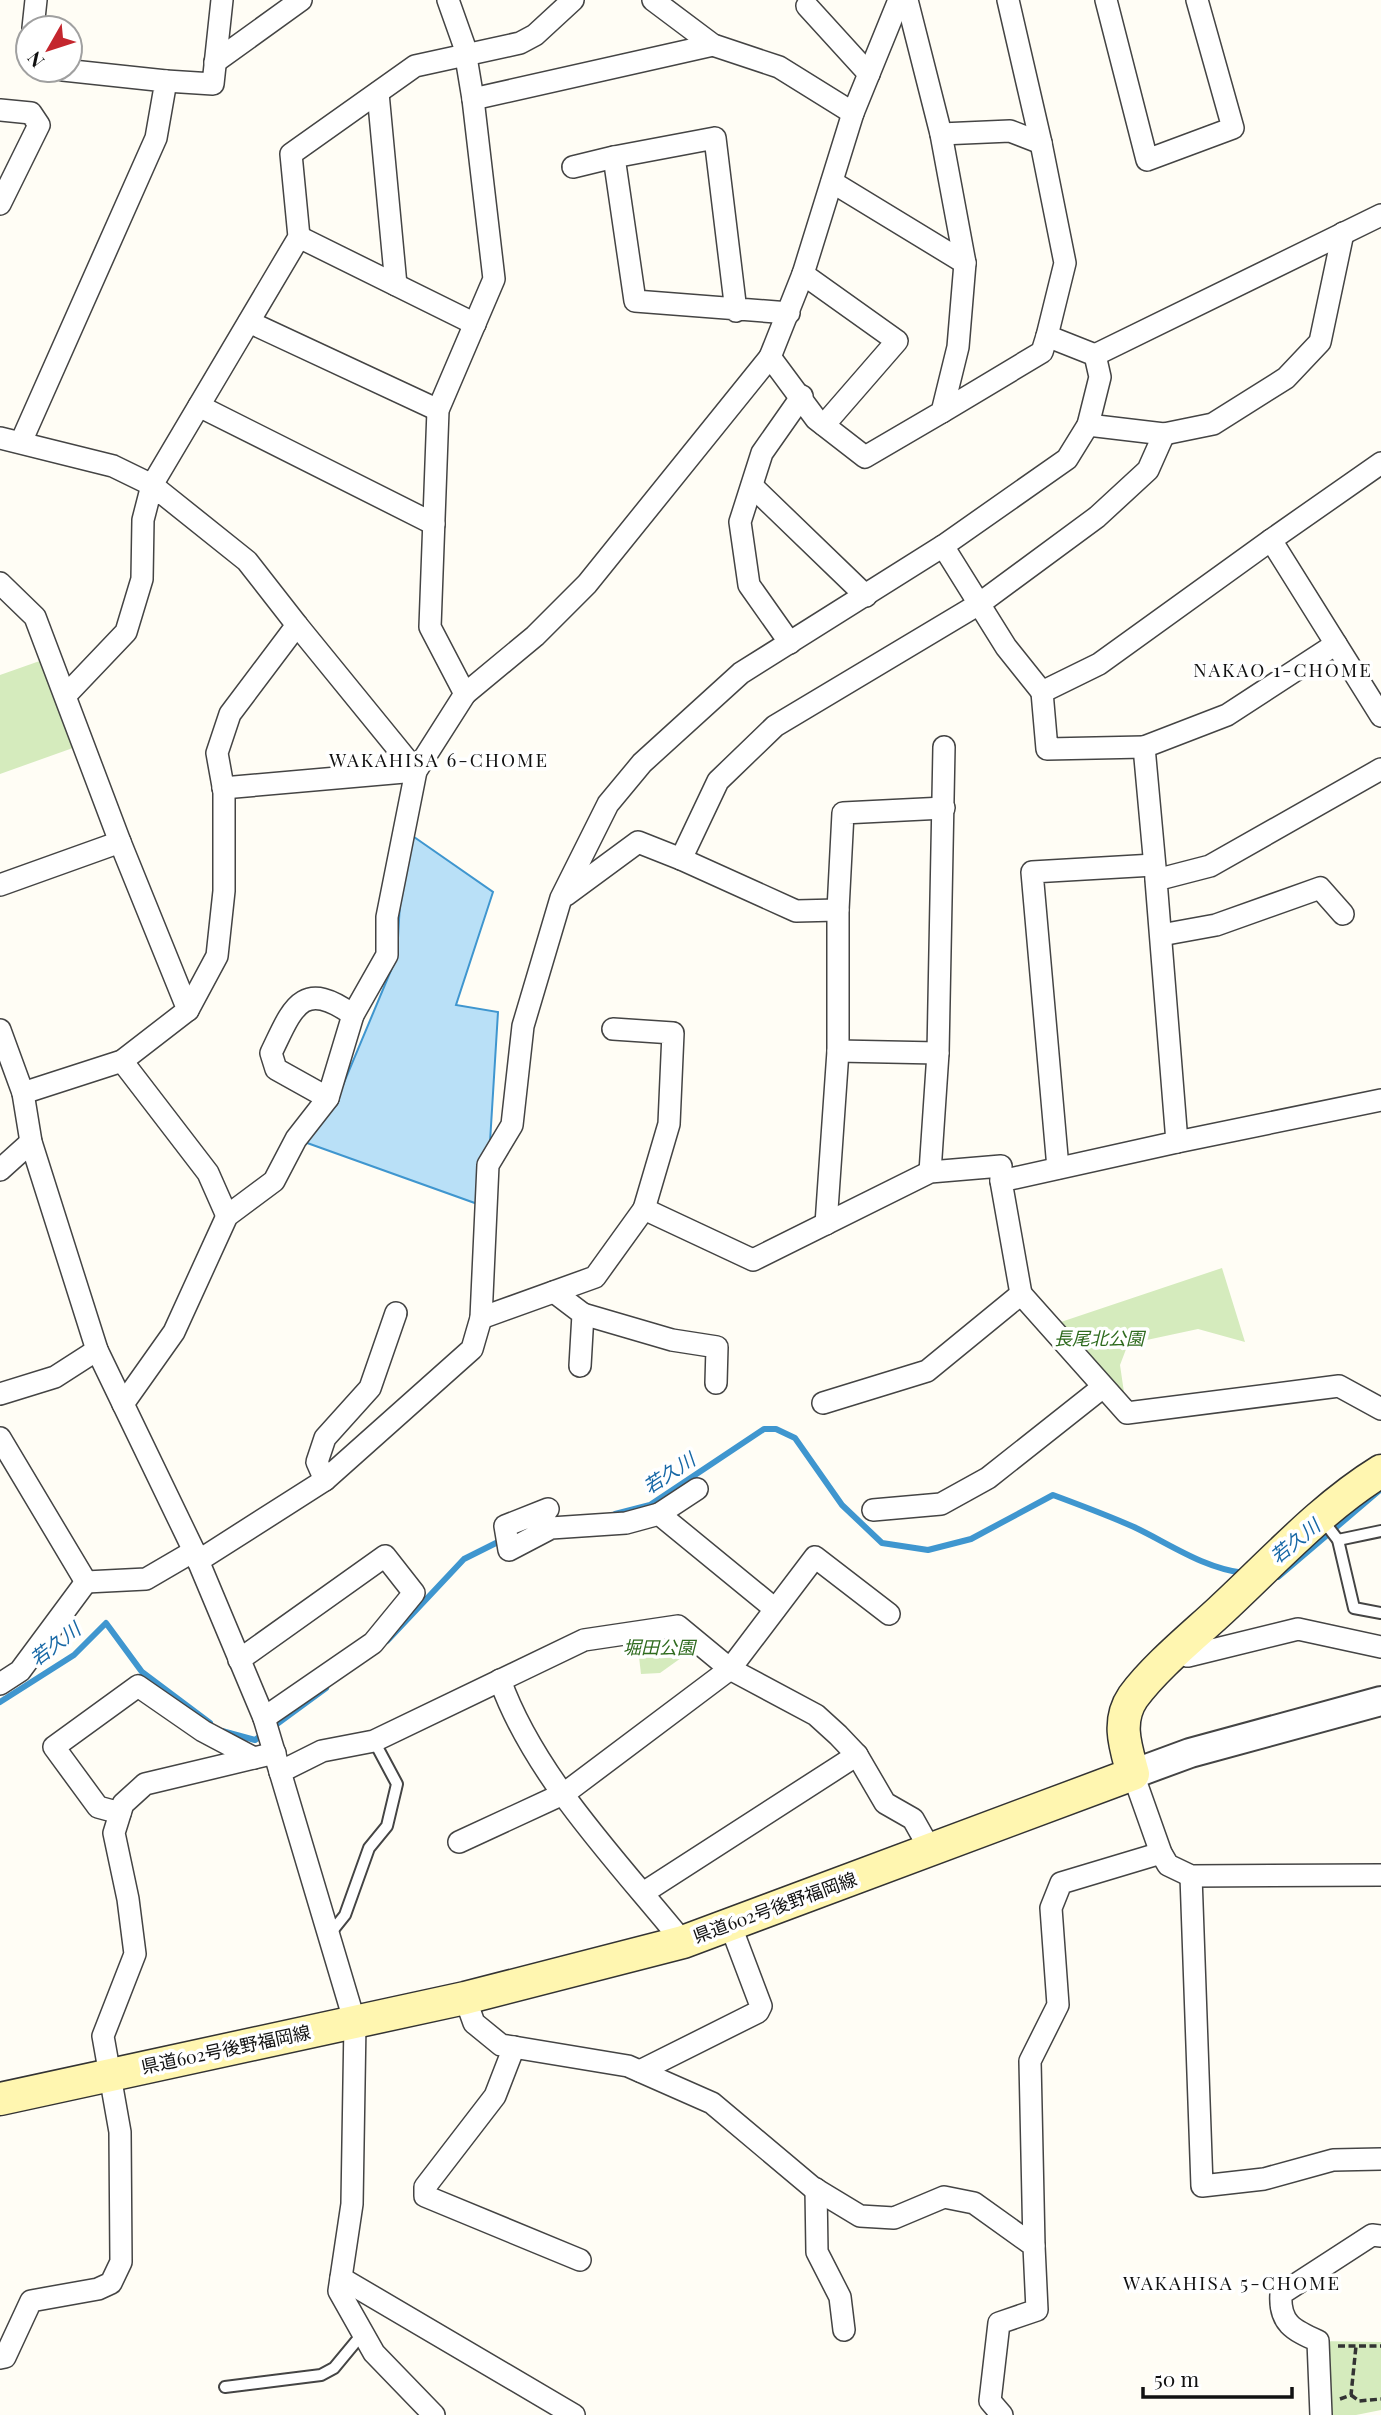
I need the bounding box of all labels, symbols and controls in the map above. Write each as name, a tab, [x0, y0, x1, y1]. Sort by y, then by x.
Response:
north arrow	[14, 14, 84, 84]
text: N	[20, 47, 49, 74]
district label: NAKAO 1-CHOME	[1193, 656, 1373, 682]
district label: WAKAHISA 6-CHOME	[328, 746, 549, 772]
park label: 長尾北公園	[1054, 1326, 1147, 1350]
water label: 若久川	[637, 1445, 701, 1499]
water label: 若久川	[1264, 1511, 1326, 1568]
water label: 若久川	[24, 1614, 87, 1671]
park label: 堀田公園	[623, 1635, 698, 1659]
street label: 県道602号後野福岡線	[689, 1866, 860, 1948]
street label: 県道602号後野福岡線	[139, 2019, 313, 2079]
district label: WAKAHISA 5-CHOME	[1122, 2269, 1341, 2295]
scale bar	[1143, 2356, 1292, 2400]
text: 50 m	[1154, 2364, 1200, 2392]

